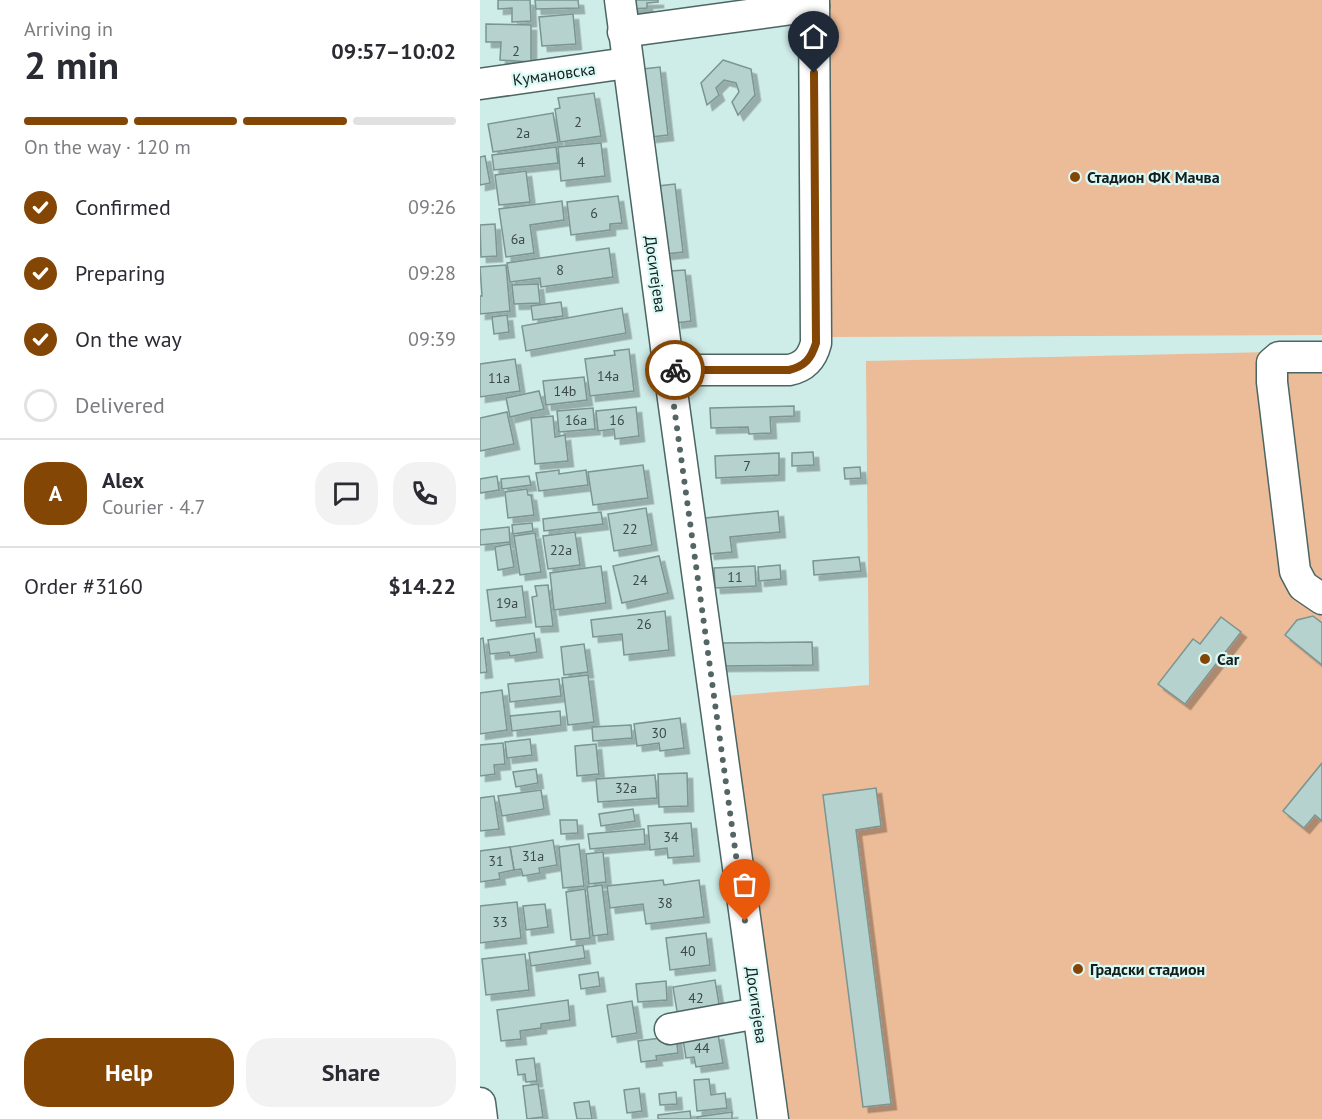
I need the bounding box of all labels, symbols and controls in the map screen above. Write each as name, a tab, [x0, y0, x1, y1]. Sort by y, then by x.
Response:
pin	[788, 11, 839, 73]
text: Arriving in	[24, 16, 113, 42]
icon: home	[797, 20, 830, 53]
text: 09:57–10:02	[331, 37, 456, 65]
text: 2 min	[24, 39, 119, 90]
house number: 2	[512, 42, 520, 60]
street label: Кумановска	[511, 58, 597, 90]
house number: 2	[574, 113, 582, 131]
house number: 2a	[516, 124, 530, 142]
text: On the way · 120 m	[24, 134, 191, 160]
house number: 4	[577, 153, 585, 171]
place label: Стадион ФК Мачва	[1087, 167, 1220, 187]
marker: Стадион ФК Мачва	[1068, 170, 1082, 184]
icon: check	[24, 191, 57, 224]
text: Confirmed	[75, 193, 171, 221]
text: 09:26	[408, 194, 456, 220]
house number: 6	[590, 204, 598, 222]
house number: 6a	[511, 230, 525, 248]
street label: Доситејева	[641, 234, 671, 314]
icon: check	[24, 257, 57, 290]
text: Preparing	[75, 259, 165, 287]
text: 09:28	[408, 260, 456, 286]
house number: 8	[556, 261, 564, 279]
icon: check	[24, 323, 57, 356]
text: On the way	[75, 325, 182, 353]
text: 09:39	[408, 326, 456, 352]
courier	[645, 340, 705, 400]
icon: bike	[659, 354, 692, 387]
house number: 14a	[597, 367, 619, 385]
house number: 11a	[488, 369, 510, 387]
house number: 14b	[554, 382, 576, 400]
text: Delivered	[75, 391, 165, 419]
house number: 16a	[565, 411, 587, 429]
house number: 16	[609, 411, 625, 429]
house number: 7	[743, 457, 751, 475]
button: chat	[315, 462, 378, 525]
button: phone	[393, 462, 456, 525]
text: Alex	[102, 466, 144, 494]
text: A	[49, 479, 62, 507]
text: Courier · 4.7	[102, 494, 205, 520]
house number: 22	[622, 520, 638, 538]
house number: 22a	[550, 541, 572, 559]
house number: 11	[727, 568, 743, 586]
house number: 24	[632, 571, 648, 589]
text: Order #3160	[24, 572, 143, 600]
text: $14.22	[388, 572, 456, 600]
house number: 19a	[496, 594, 518, 612]
house number: 26	[636, 615, 652, 633]
place label: Car	[1217, 649, 1240, 669]
marker: Car	[1198, 652, 1212, 666]
house number: 30	[651, 724, 667, 742]
house number: 32a	[615, 779, 637, 797]
house number: 34	[663, 828, 679, 846]
house number: 31a	[522, 847, 544, 865]
house number: 31	[488, 852, 504, 870]
pin	[719, 859, 770, 921]
icon: bag	[728, 868, 761, 901]
house number: 38	[657, 894, 673, 912]
house number: 33	[492, 913, 508, 931]
house number: 40	[680, 942, 696, 960]
place label: Градски стадион	[1090, 959, 1205, 979]
marker: Градски стадион	[1071, 962, 1085, 976]
street label: Доситејева	[742, 965, 772, 1045]
house number: 42	[688, 989, 704, 1007]
button: Help	[24, 1038, 234, 1107]
button: Share	[246, 1038, 456, 1107]
house number: 44	[694, 1039, 710, 1057]

